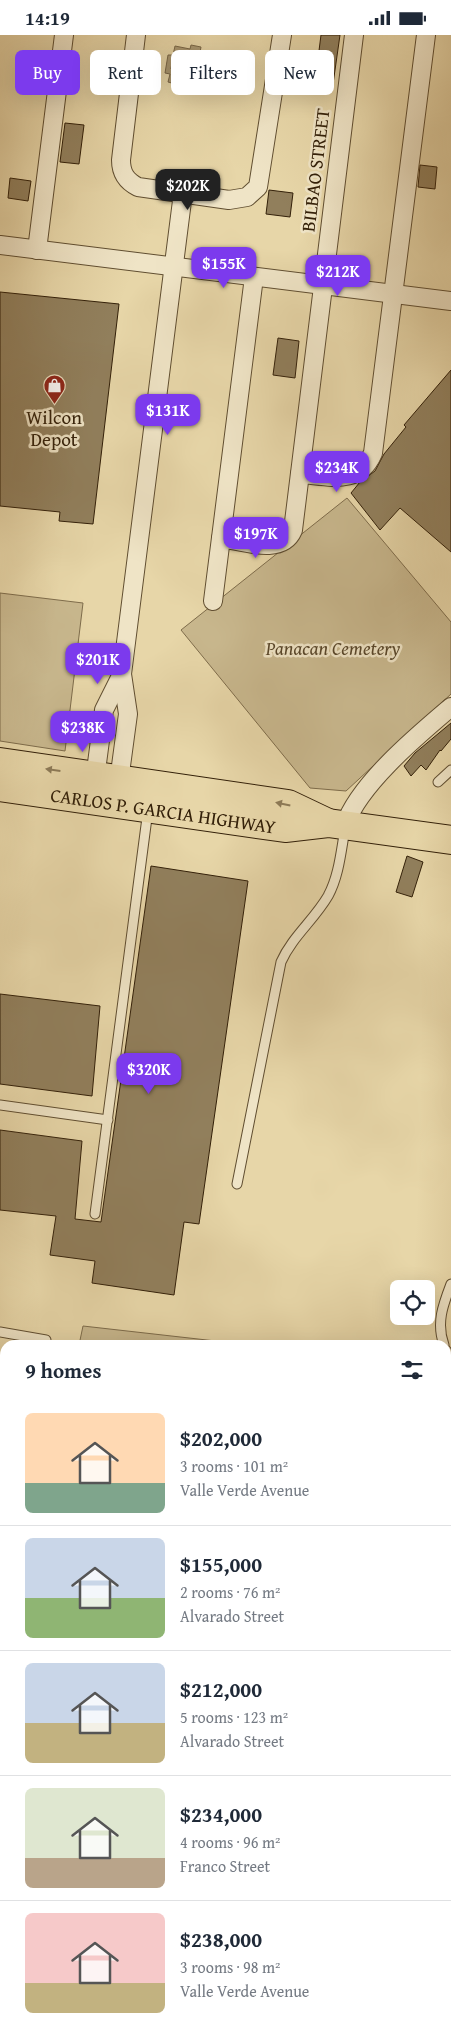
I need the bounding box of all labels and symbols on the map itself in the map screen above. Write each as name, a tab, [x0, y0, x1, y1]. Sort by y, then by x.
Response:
street label: BILBAO STREET	[294, 106, 337, 233]
pin: $202K	[153, 169, 223, 211]
pin: $155K	[189, 247, 259, 289]
pin: $212K	[303, 255, 373, 297]
shop icon: Wilcon Depot	[42, 374, 66, 405]
pin: $131K	[133, 393, 203, 436]
place label: Wilcon Depot	[26, 403, 82, 453]
pin: $234K	[302, 451, 372, 493]
pin: $197K	[221, 517, 291, 559]
park label: Panacan Cemetery	[265, 634, 400, 662]
pin: $201K	[63, 643, 133, 685]
pin: $238K	[48, 711, 118, 753]
one-way arrow	[45, 766, 61, 774]
street label: CARLOS P. GARCIA HIGHWAY	[49, 780, 278, 841]
one-way arrow	[276, 800, 291, 808]
pin: $320K	[114, 1053, 184, 1095]

